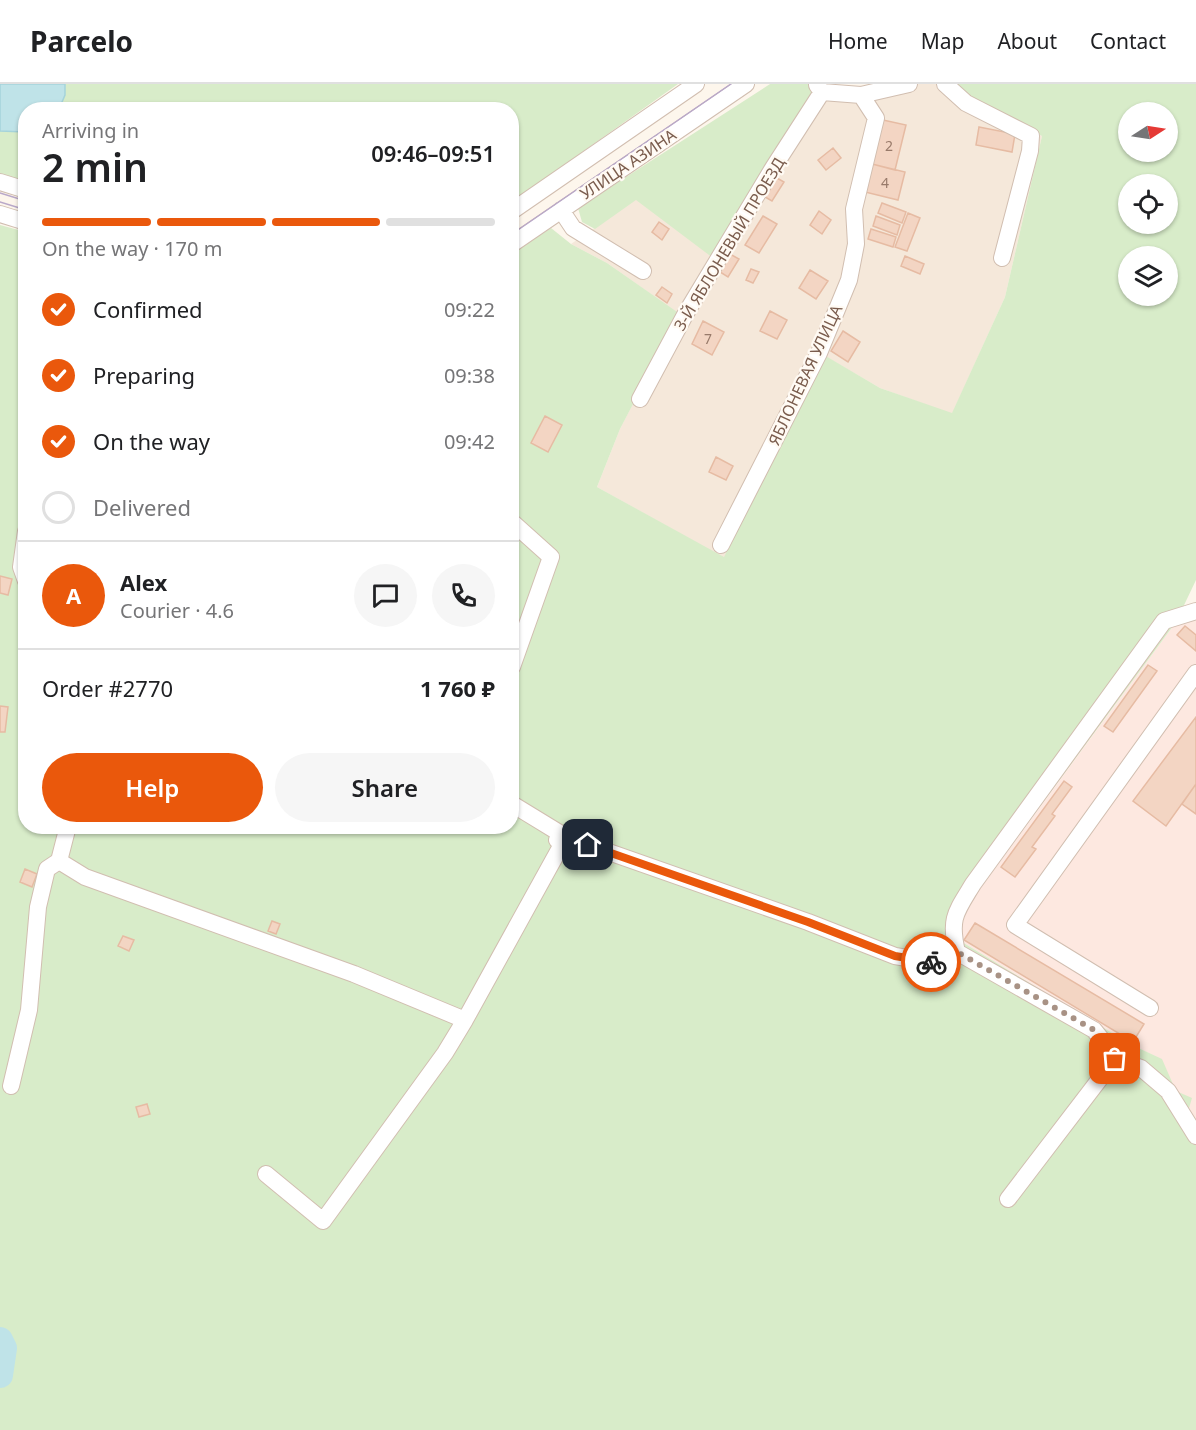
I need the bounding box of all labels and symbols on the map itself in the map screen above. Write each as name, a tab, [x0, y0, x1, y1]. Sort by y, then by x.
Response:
north arrow	[1118, 102, 1178, 162]
street label: УЛИЦА АЗИНА	[576, 123, 681, 204]
house number: 2	[885, 136, 893, 155]
street label: 3-Й ЯБЛОНЕВЫЙ ПРОЕЗД	[668, 153, 790, 335]
house number: 4	[881, 173, 889, 192]
street label: ЯБЛОНЕВАЯ УЛИЦА	[763, 300, 848, 449]
house number: 7	[704, 329, 712, 348]
pin	[562, 819, 613, 870]
courier	[901, 932, 961, 992]
pin	[1089, 1033, 1140, 1084]

